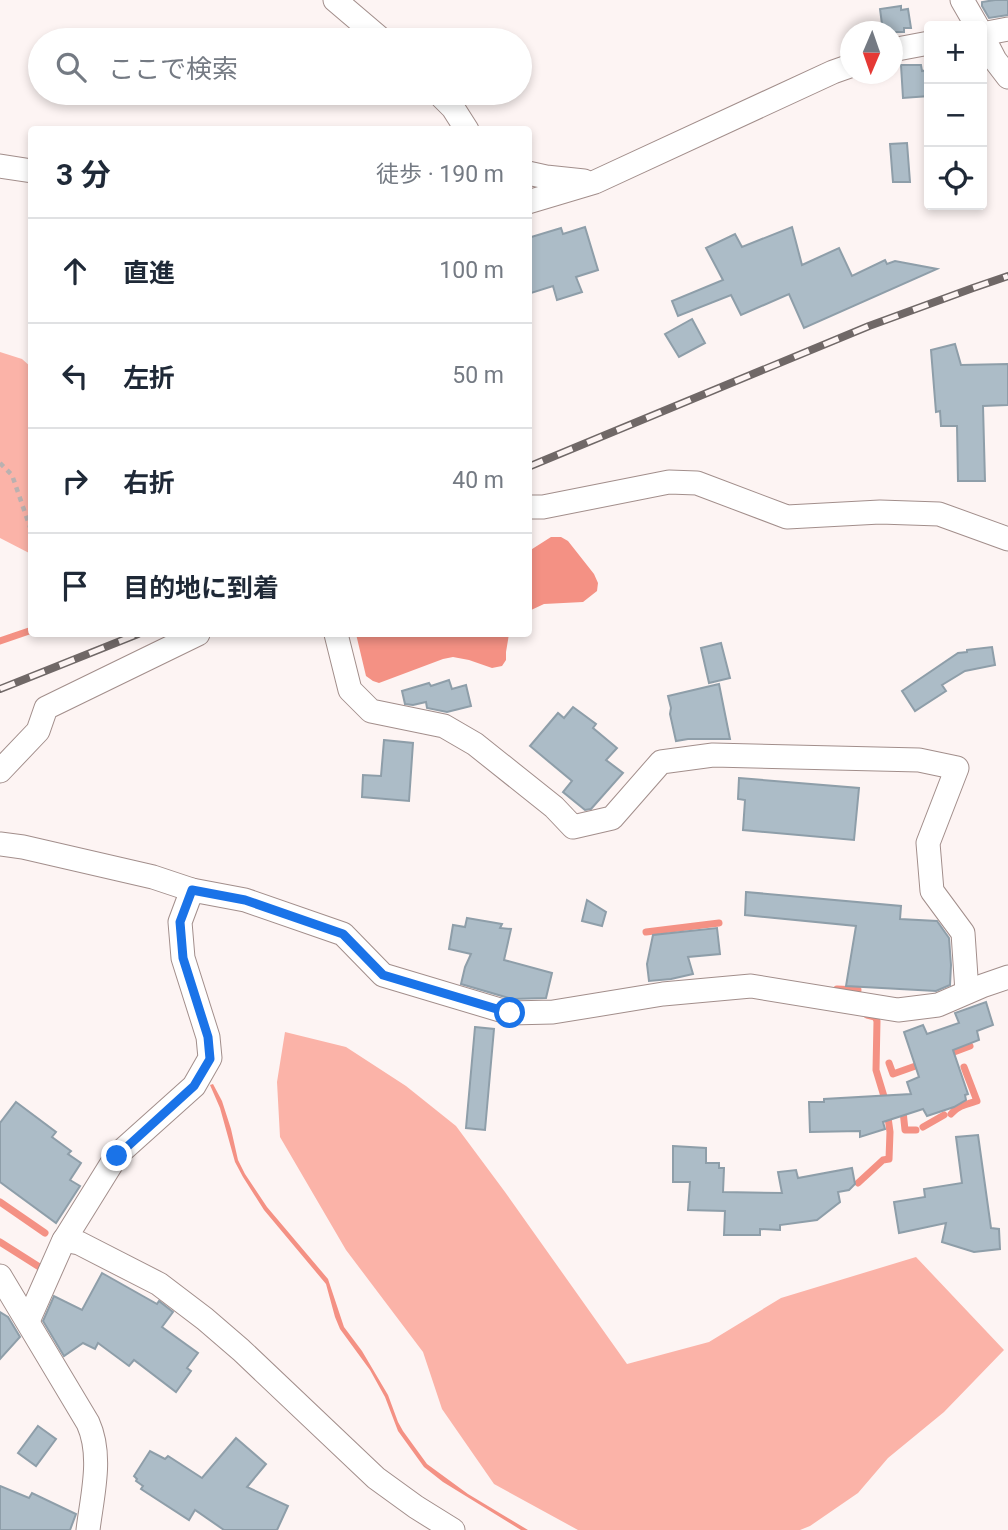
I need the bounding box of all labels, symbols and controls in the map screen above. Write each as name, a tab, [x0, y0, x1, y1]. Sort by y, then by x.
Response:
north arrow	[840, 21, 903, 84]
map controls	[924, 21, 987, 210]
button: +	[924, 21, 987, 84]
search box	[28, 28, 532, 105]
icon: search	[52, 48, 90, 86]
text: ここで検索	[108, 54, 238, 84]
button: −	[924, 84, 987, 147]
button: locate	[924, 147, 987, 210]
text: 3 分	[56, 157, 111, 192]
text: 徒歩 · 190 m	[376, 161, 504, 188]
icon: ahead	[56, 252, 94, 290]
text: 100 m	[439, 257, 504, 284]
text: 直進	[123, 258, 175, 288]
icon: left	[56, 357, 94, 395]
text: 50 m	[452, 362, 504, 389]
text: 左折	[123, 363, 175, 393]
icon: right	[56, 462, 94, 500]
text: 40 m	[452, 467, 504, 494]
text: 右折	[123, 468, 175, 498]
icon: arrive	[56, 567, 94, 605]
text: 目的地に到着	[123, 573, 279, 603]
route start	[494, 997, 525, 1028]
route end	[101, 1140, 132, 1171]

